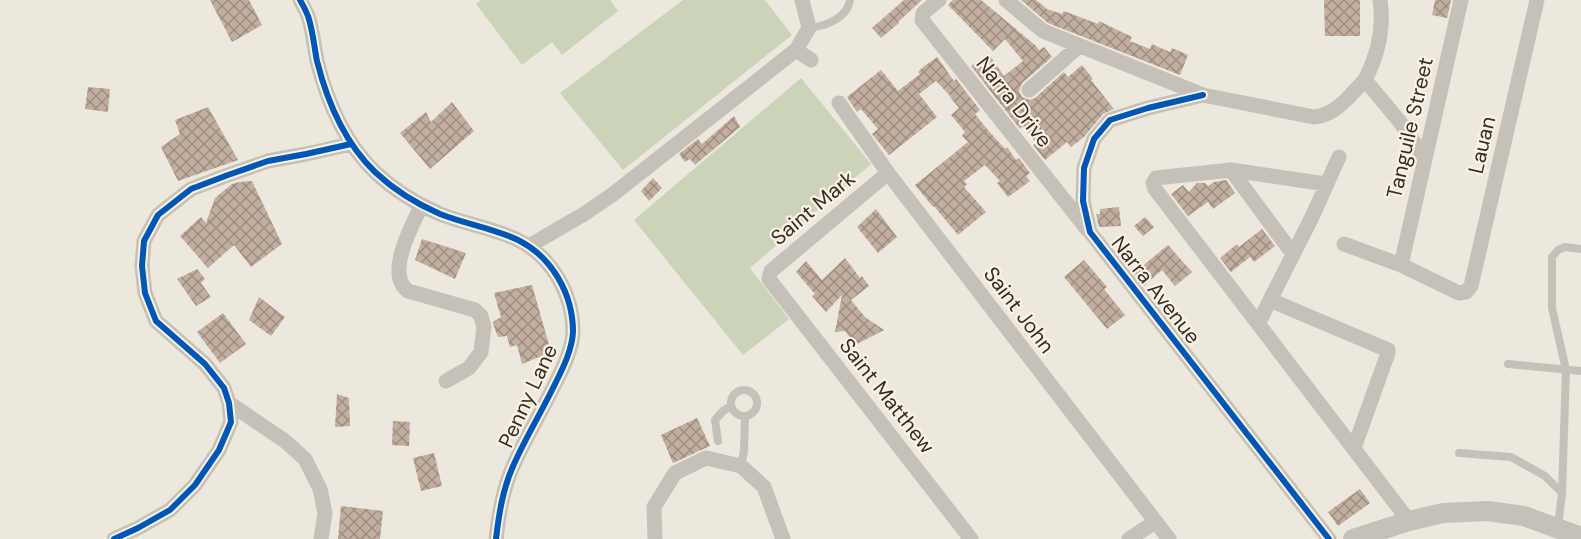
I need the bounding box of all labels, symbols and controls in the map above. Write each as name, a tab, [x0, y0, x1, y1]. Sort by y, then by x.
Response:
street label: Narra Drive	[970, 51, 1058, 153]
street label: Tanguile Street	[1380, 55, 1440, 201]
street label: Lauan	[1462, 114, 1502, 176]
street label: Saint Mark	[765, 164, 861, 251]
street label: Narra Avenue	[1105, 230, 1207, 350]
street label: Saint John	[977, 261, 1061, 359]
street label: Saint Matthew	[833, 332, 941, 460]
street label: Penny Lane	[492, 340, 564, 452]

